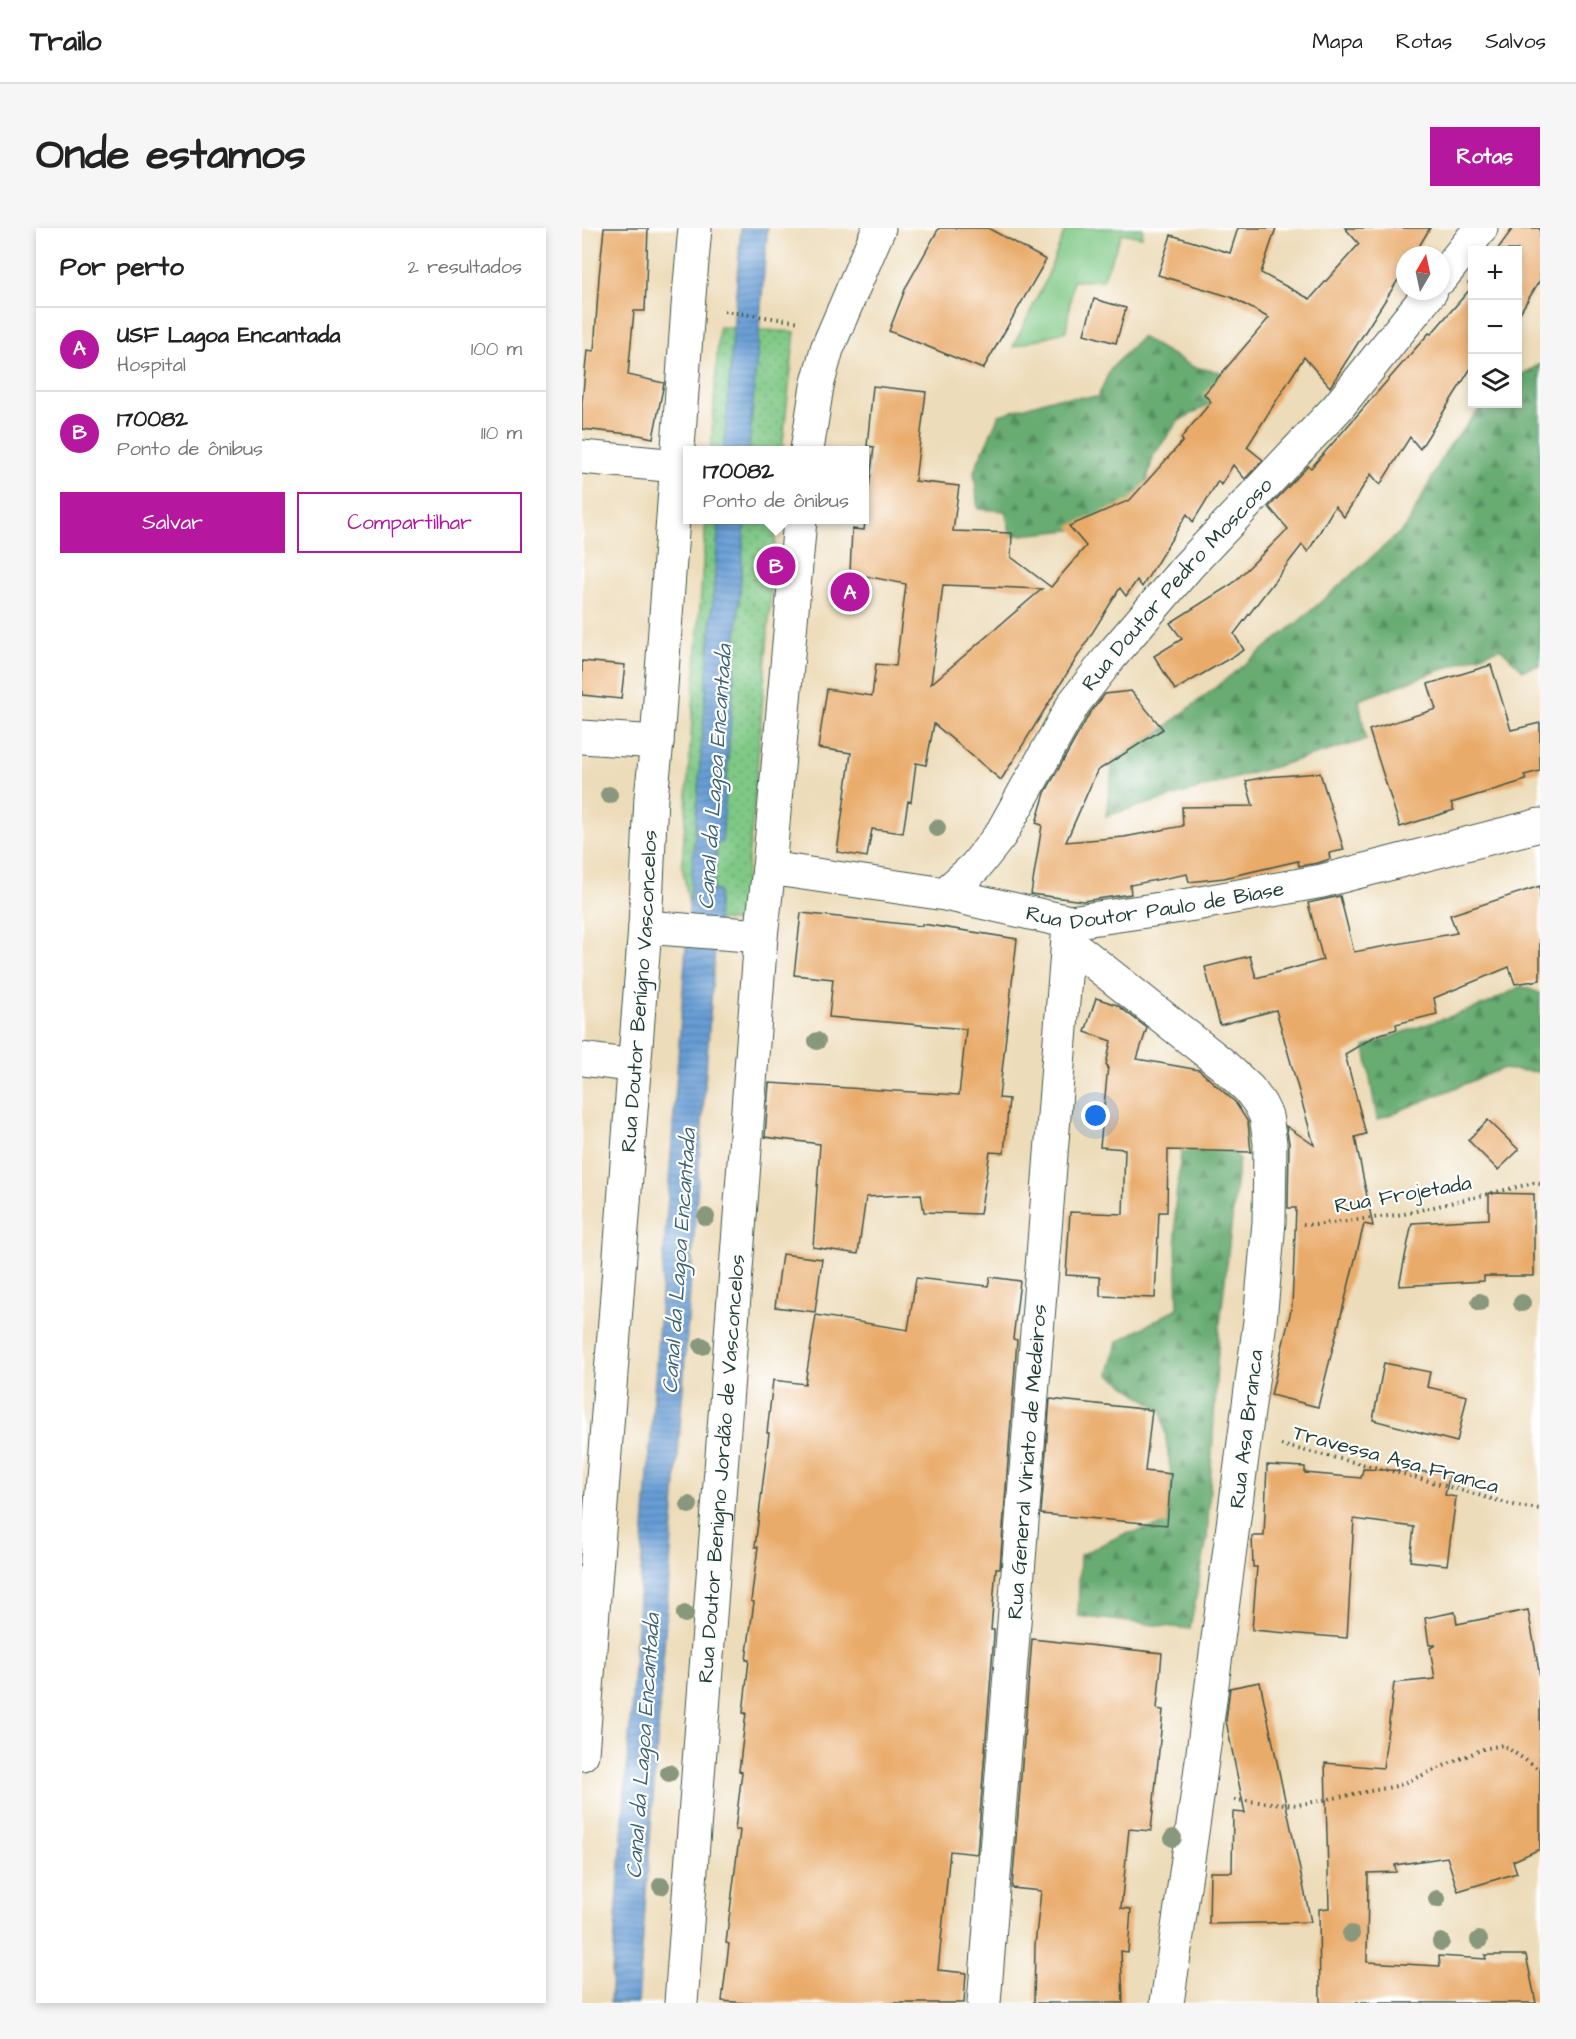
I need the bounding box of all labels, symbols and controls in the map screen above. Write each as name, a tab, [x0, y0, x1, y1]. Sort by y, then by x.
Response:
text: Trailo	[30, 22, 102, 61]
text: Mapa	[1312, 27, 1363, 56]
text: Rotas	[1396, 27, 1452, 56]
text: Salvos	[1485, 27, 1546, 56]
text: Onde estamos	[36, 127, 306, 185]
button: Rotas	[1430, 127, 1540, 186]
north arrow	[1396, 246, 1450, 300]
map controls	[1468, 246, 1522, 408]
button: +	[1468, 246, 1522, 300]
text: Por perto	[60, 249, 184, 285]
text: 2 resultados	[408, 253, 522, 281]
button: −	[1468, 300, 1522, 354]
text: USF Lagoa Encantada	[117, 320, 340, 351]
text: A	[73, 335, 86, 363]
text: 100 m	[471, 335, 522, 363]
text: Hospital	[117, 351, 186, 379]
button: layers	[1468, 354, 1522, 408]
text: 170082	[117, 404, 188, 435]
text: B	[72, 419, 87, 447]
text: 110 m	[481, 419, 522, 447]
text: Ponto de ônibus	[117, 435, 263, 463]
popup	[683, 446, 869, 524]
text: 170082	[703, 456, 774, 487]
street label: Rua Doutor Pedro Moscoso	[1075, 471, 1279, 697]
text: Ponto de ônibus	[703, 487, 849, 515]
button: Salvar	[60, 492, 285, 553]
button: Compartilhar	[297, 492, 522, 553]
pin: B	[756, 544, 796, 588]
pin: A	[830, 570, 870, 614]
water label: Canal da Lagoa Encantada	[691, 642, 741, 911]
street label: Rua Doutor Benígno Vasconcelos	[614, 829, 664, 1153]
street label: Rua Doutor Paulo de Biase	[1023, 874, 1286, 937]
your location	[1081, 1101, 1110, 1130]
water label: Canal da Lagoa Encantada	[655, 1126, 705, 1395]
street label: Rua Frojetada	[1332, 1168, 1474, 1221]
street label: Rua Doutor Benigno Jordão de Vasconcelos	[691, 1253, 752, 1684]
street label: Rua General Viriato de Medeiros	[1000, 1303, 1054, 1620]
street label: Rua Asa Branca	[1222, 1348, 1271, 1510]
street label: Travessa Asa Franca	[1290, 1418, 1502, 1501]
water label: Canal da Lagoa Encantada	[619, 1611, 669, 1880]

